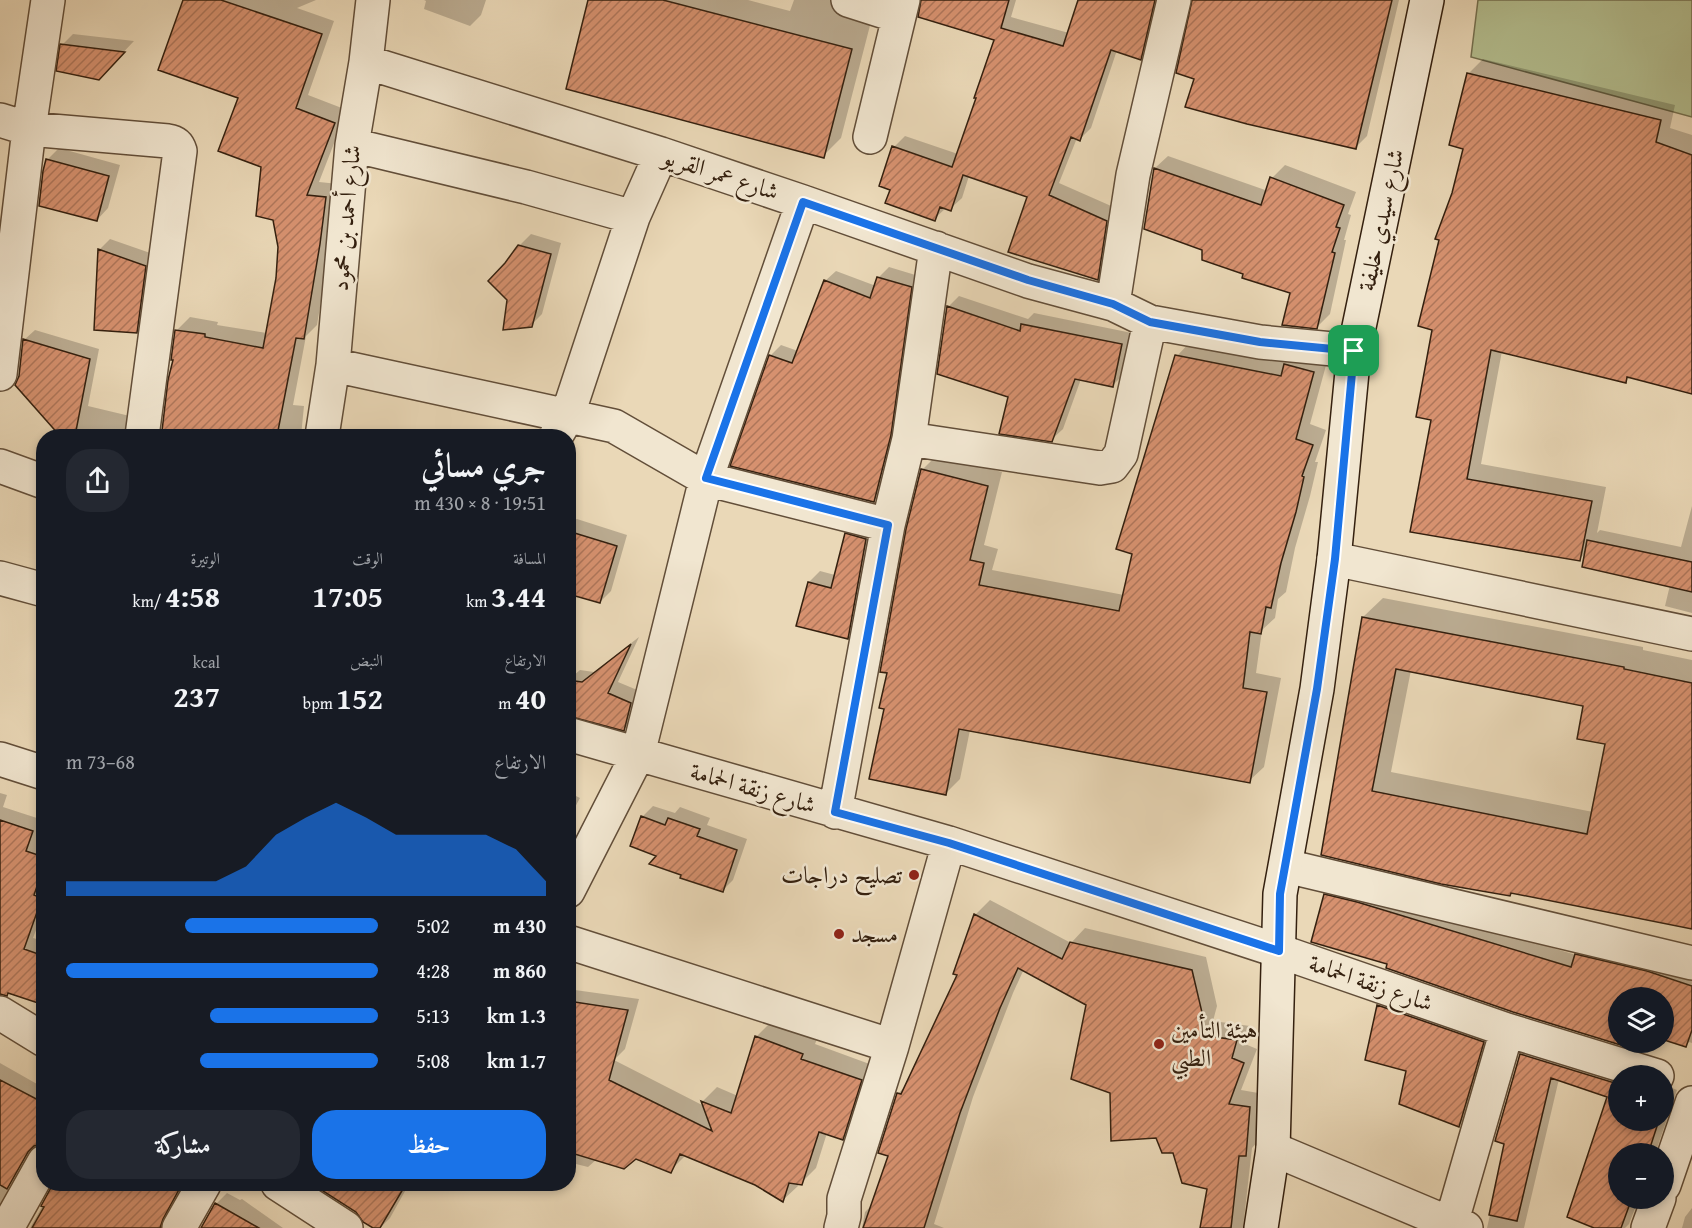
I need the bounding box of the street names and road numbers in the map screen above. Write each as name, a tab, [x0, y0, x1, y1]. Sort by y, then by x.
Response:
street label: شارع عمر القريو	[656, 138, 784, 212]
street label: شارع أحمد بن محمود	[322, 143, 372, 293]
street label: شارع سيدي خليفة	[1348, 146, 1416, 295]
street label: شارع زنقة الحمامة	[685, 753, 820, 825]
street label: شارع زنقة الحمامة	[1303, 945, 1438, 1023]

